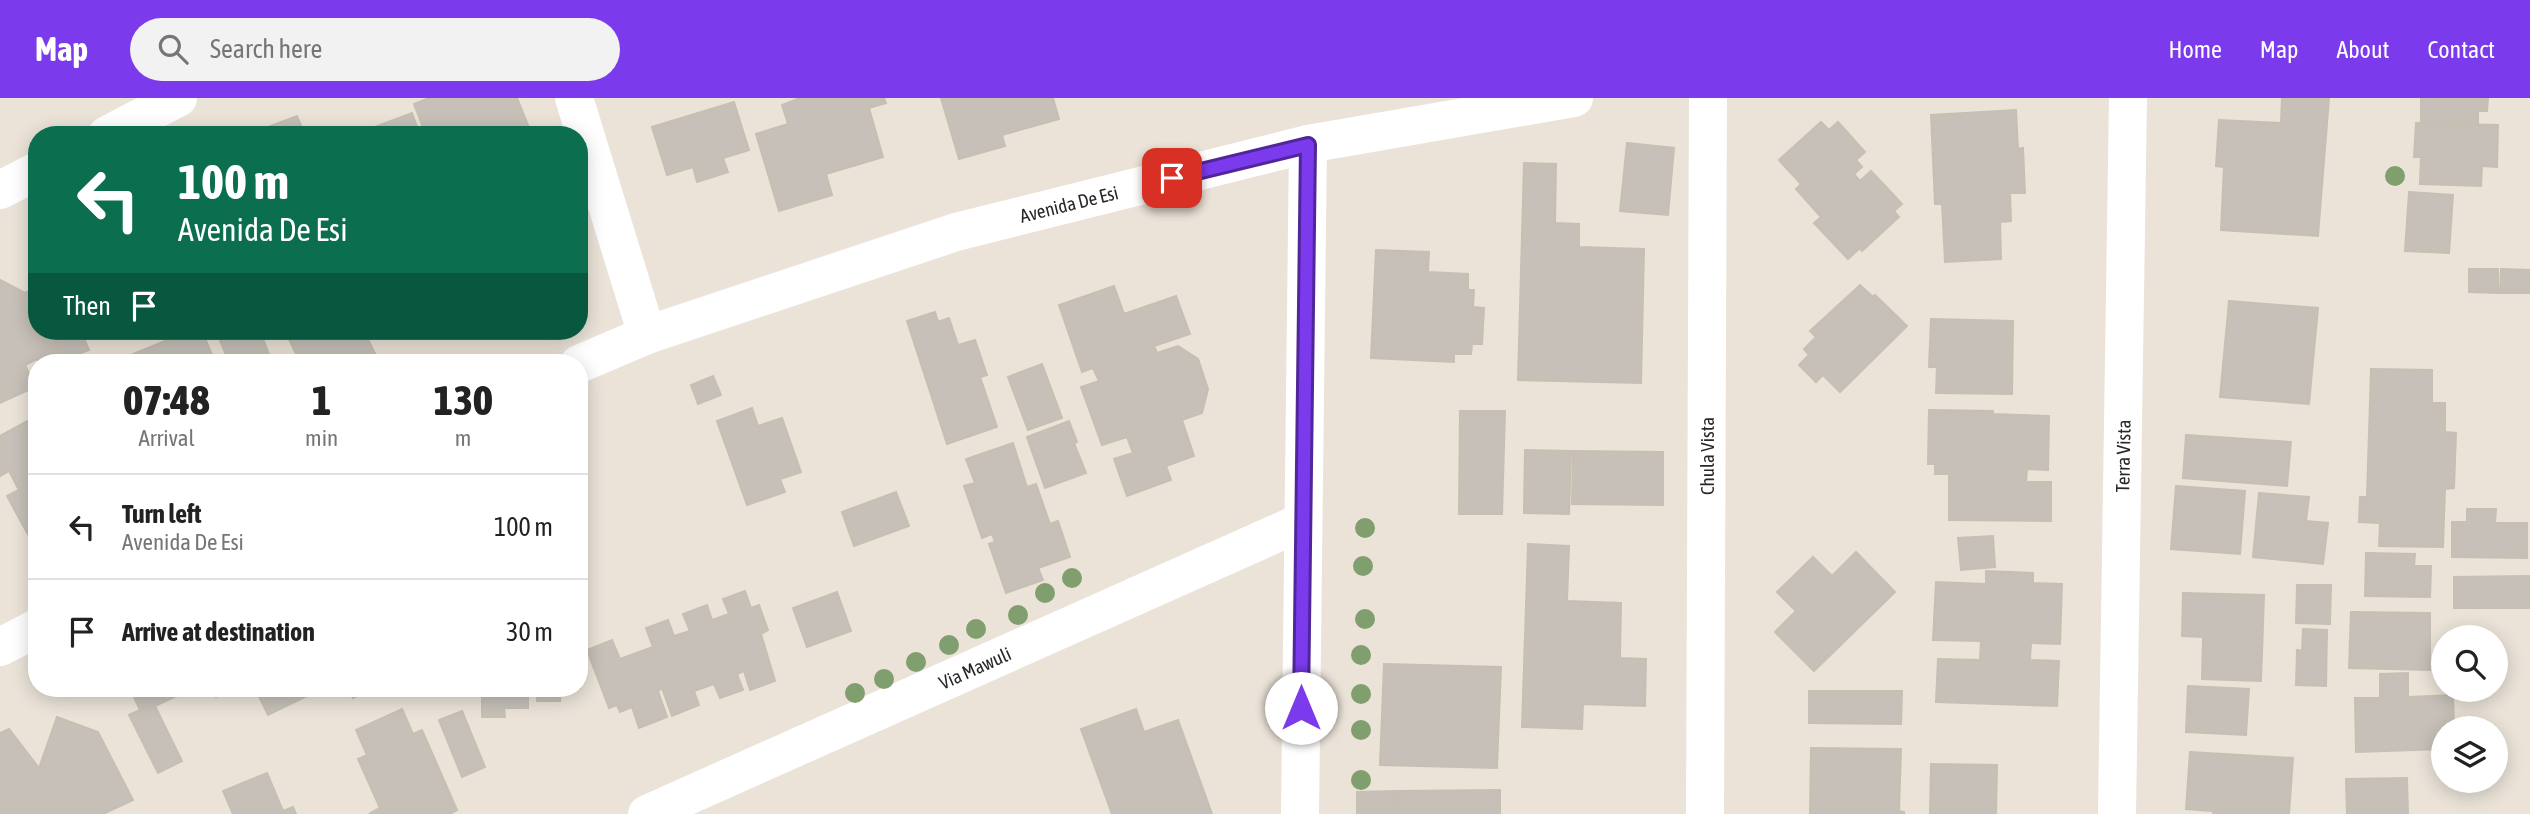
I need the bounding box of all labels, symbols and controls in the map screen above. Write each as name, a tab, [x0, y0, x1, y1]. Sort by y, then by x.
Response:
search box	[130, 18, 620, 81]
text: Map	[35, 30, 88, 68]
icon: search	[154, 30, 192, 68]
text: Search here	[210, 34, 322, 64]
text: Home	[2168, 36, 2222, 63]
text: Map	[2260, 36, 2298, 63]
text: About	[2336, 36, 2389, 63]
text: Contact	[2427, 36, 2495, 63]
pin	[1142, 148, 1202, 208]
text: 100 m	[178, 153, 289, 209]
icon: left	[63, 154, 154, 245]
icon: arrive	[1153, 159, 1191, 197]
street label: Avenida De Esi	[1018, 181, 1120, 227]
text: Avenida De Esi	[178, 211, 348, 248]
icon: arrive	[125, 287, 163, 325]
text: Then	[63, 291, 111, 321]
text: 07:48	[123, 376, 210, 424]
text: 1	[312, 376, 331, 424]
text: 130	[433, 376, 493, 424]
street label: Chula Vista	[1696, 417, 1718, 495]
street label: Terra Vista	[2111, 419, 2135, 493]
text: Arrival	[138, 425, 195, 451]
text: min	[305, 425, 338, 451]
text: m	[455, 425, 471, 451]
text: Turn left	[122, 499, 202, 529]
icon: left	[63, 508, 101, 546]
text: 100 m	[494, 512, 553, 542]
text: Avenida De Esi	[122, 529, 244, 555]
icon: arrive	[63, 613, 101, 651]
text: Arrive at destination	[122, 617, 315, 647]
text: 30 m	[506, 617, 553, 647]
map controls	[2431, 625, 2508, 793]
button: search	[2431, 625, 2508, 702]
street label: Via Mawuli	[936, 642, 1014, 694]
position arrow	[1264, 671, 1338, 745]
button: layers	[2431, 716, 2508, 793]

